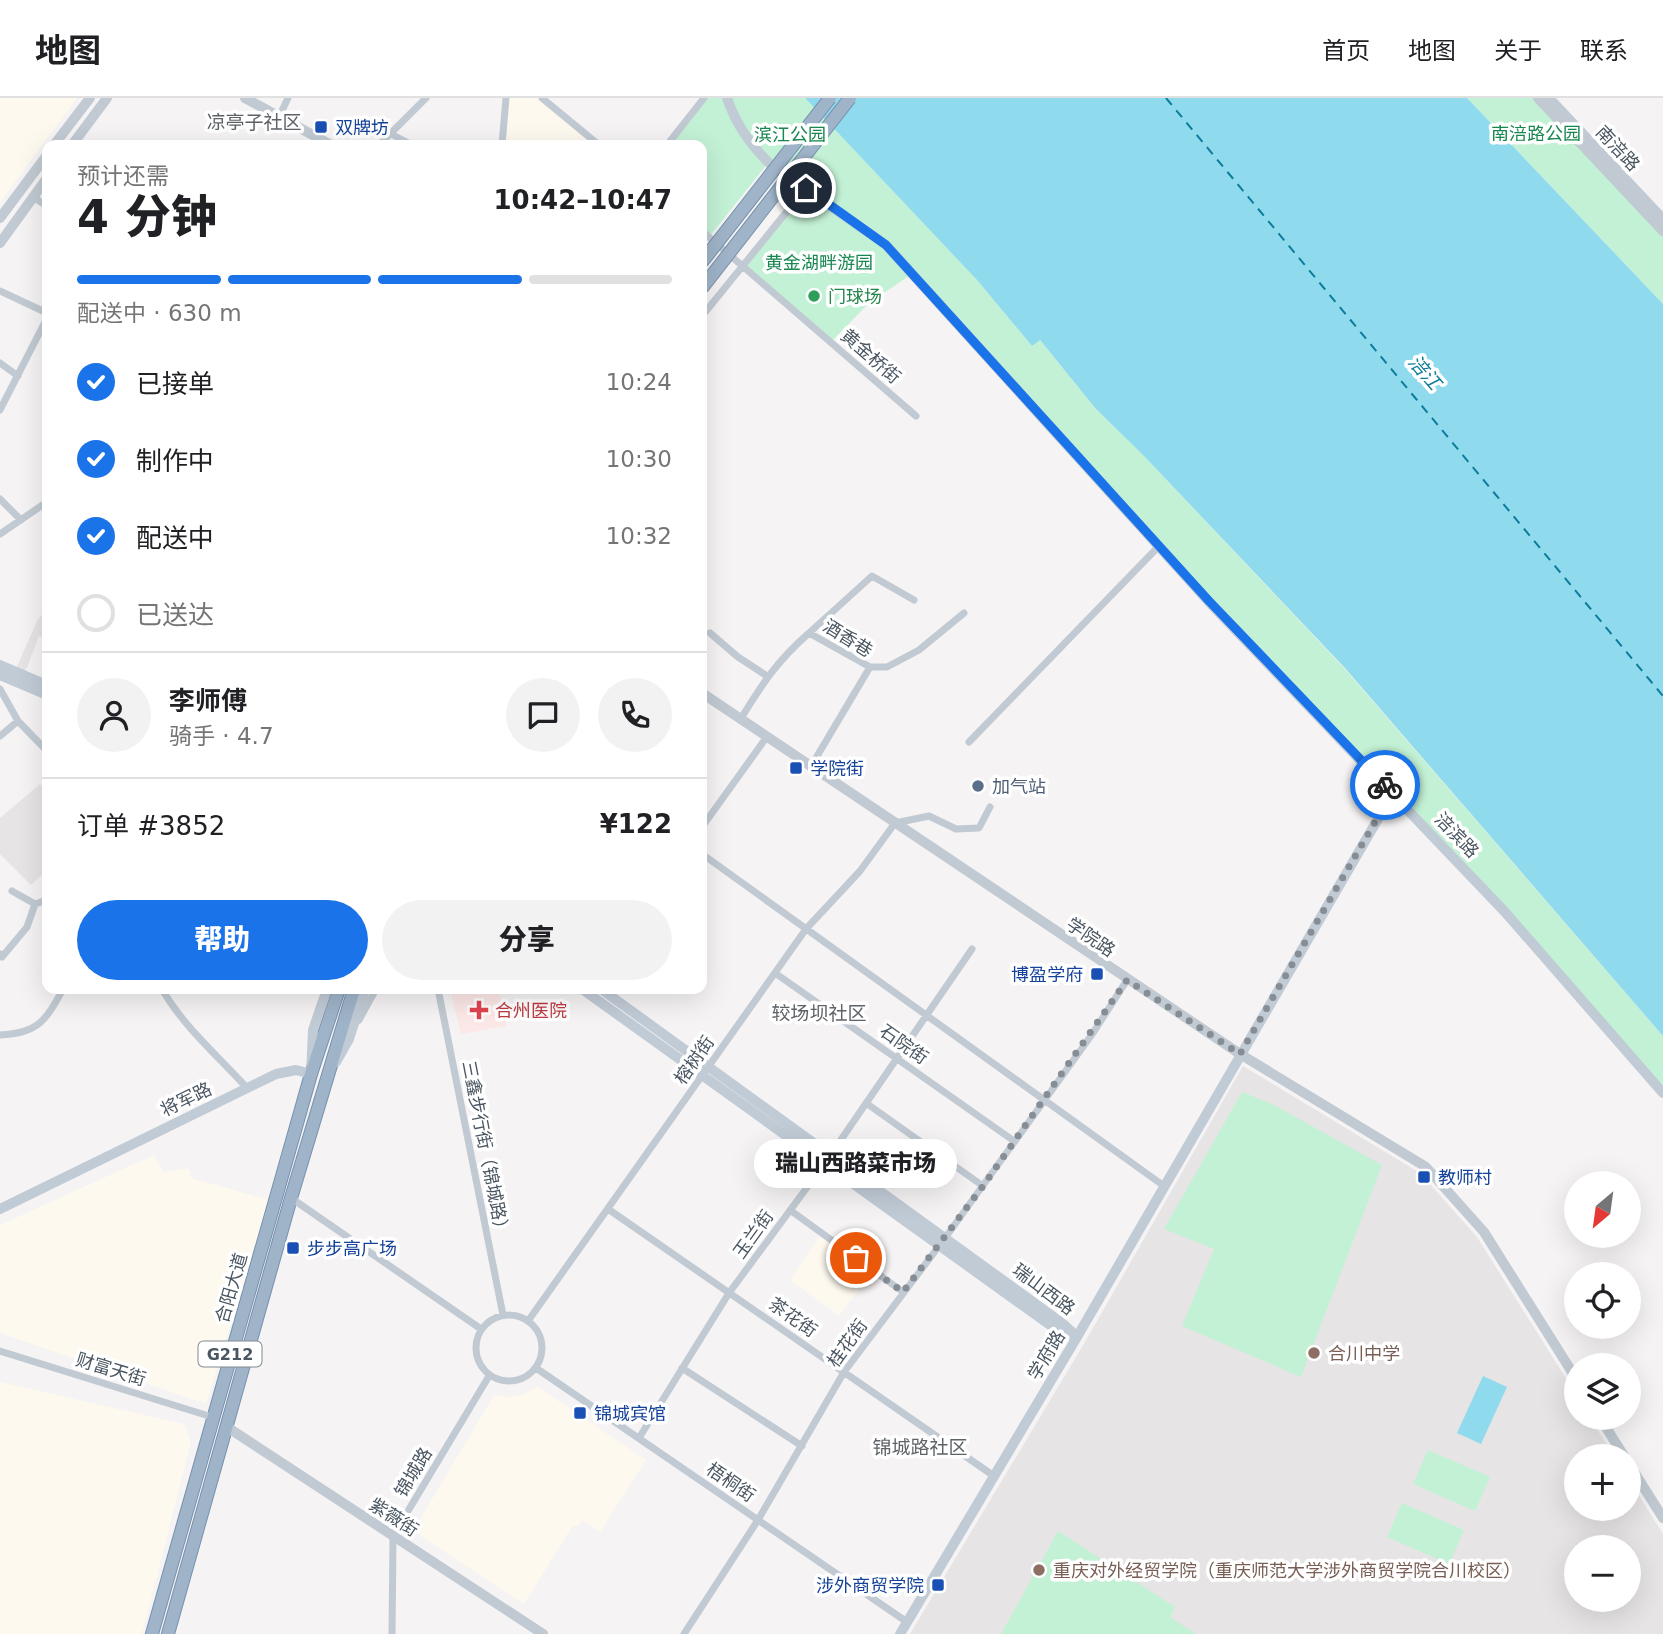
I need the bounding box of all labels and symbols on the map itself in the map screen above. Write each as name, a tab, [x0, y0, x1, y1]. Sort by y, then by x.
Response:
district label: 凉亭子社区	[206, 111, 302, 133]
place label: 双牌坊	[335, 117, 389, 138]
marker: 双牌坊	[313, 119, 329, 135]
street label: 南涪路	[1592, 121, 1644, 175]
park label: 南涪路公园	[1491, 123, 1581, 144]
park label: 滨江公园	[754, 124, 826, 145]
pin	[776, 158, 836, 218]
park label: 黄金湖畔游园	[765, 252, 873, 273]
place label: 门球场	[828, 286, 882, 307]
marker: 门球场	[806, 288, 822, 304]
street label: 黄金桥街	[837, 324, 905, 388]
water label: 涪江	[1404, 350, 1447, 395]
street label: 酒香巷	[820, 615, 876, 661]
courier	[1350, 750, 1420, 820]
place label: 学院街	[810, 758, 864, 779]
marker: 学院街	[788, 760, 804, 776]
place label: 加气站	[992, 776, 1046, 797]
marker: 加气站	[970, 778, 986, 794]
street label: 涪滨路	[1431, 808, 1483, 862]
street label: 学院路	[1063, 913, 1119, 961]
place label: 博盈学府	[1011, 964, 1083, 985]
marker: 博盈学府	[1089, 966, 1105, 982]
marker: 合州医院	[469, 1000, 489, 1020]
place label: 合州医院	[495, 1000, 567, 1021]
district label: 较场坝社区	[771, 1002, 867, 1024]
street label: 石院街	[876, 1020, 932, 1068]
street label: 榕树街	[670, 1032, 718, 1088]
street label: 三鑫步行街（锦城路）	[459, 1059, 513, 1239]
street label: 将军路	[157, 1078, 215, 1120]
callout: 瑞山西路菜市场	[754, 1139, 958, 1188]
place label: 教师村	[1438, 1167, 1492, 1188]
marker: 教师村	[1416, 1169, 1432, 1185]
north arrow	[1564, 1171, 1642, 1248]
street label: 玉兰街	[729, 1206, 777, 1262]
pin	[826, 1228, 886, 1288]
place label: 步步高广场	[307, 1238, 397, 1259]
marker: 步步高广场	[285, 1240, 301, 1256]
street label: 合阳大道	[211, 1251, 251, 1325]
street label: 瑞山西路	[1009, 1259, 1079, 1319]
street label: 茶花街	[765, 1293, 821, 1341]
street label: 桂花街	[823, 1315, 871, 1371]
street label: 学府路	[1023, 1326, 1069, 1384]
road number: G212	[198, 1342, 262, 1366]
place label: 合川中学	[1328, 1343, 1400, 1364]
marker: 合川中学	[1306, 1345, 1322, 1361]
street label: 财富天街	[74, 1348, 148, 1390]
place label: 锦城宾馆	[594, 1403, 666, 1424]
marker: 锦城宾馆	[572, 1405, 588, 1421]
district label: 锦城路社区	[872, 1436, 968, 1458]
street label: 锦城路	[390, 1443, 436, 1501]
street label: 梧桐街	[703, 1458, 759, 1506]
street label: 紫薇街	[366, 1493, 422, 1541]
place label: 重庆对外经贸学院（重庆师范大学涉外商贸学院合川校区）	[1053, 1560, 1521, 1581]
marker: 重庆对外经贸学院（重庆师范大学涉外商贸学院合川校区）	[1031, 1562, 1047, 1578]
place label: 涉外商贸学院	[816, 1575, 924, 1596]
marker: 涉外商贸学院	[930, 1577, 946, 1593]

